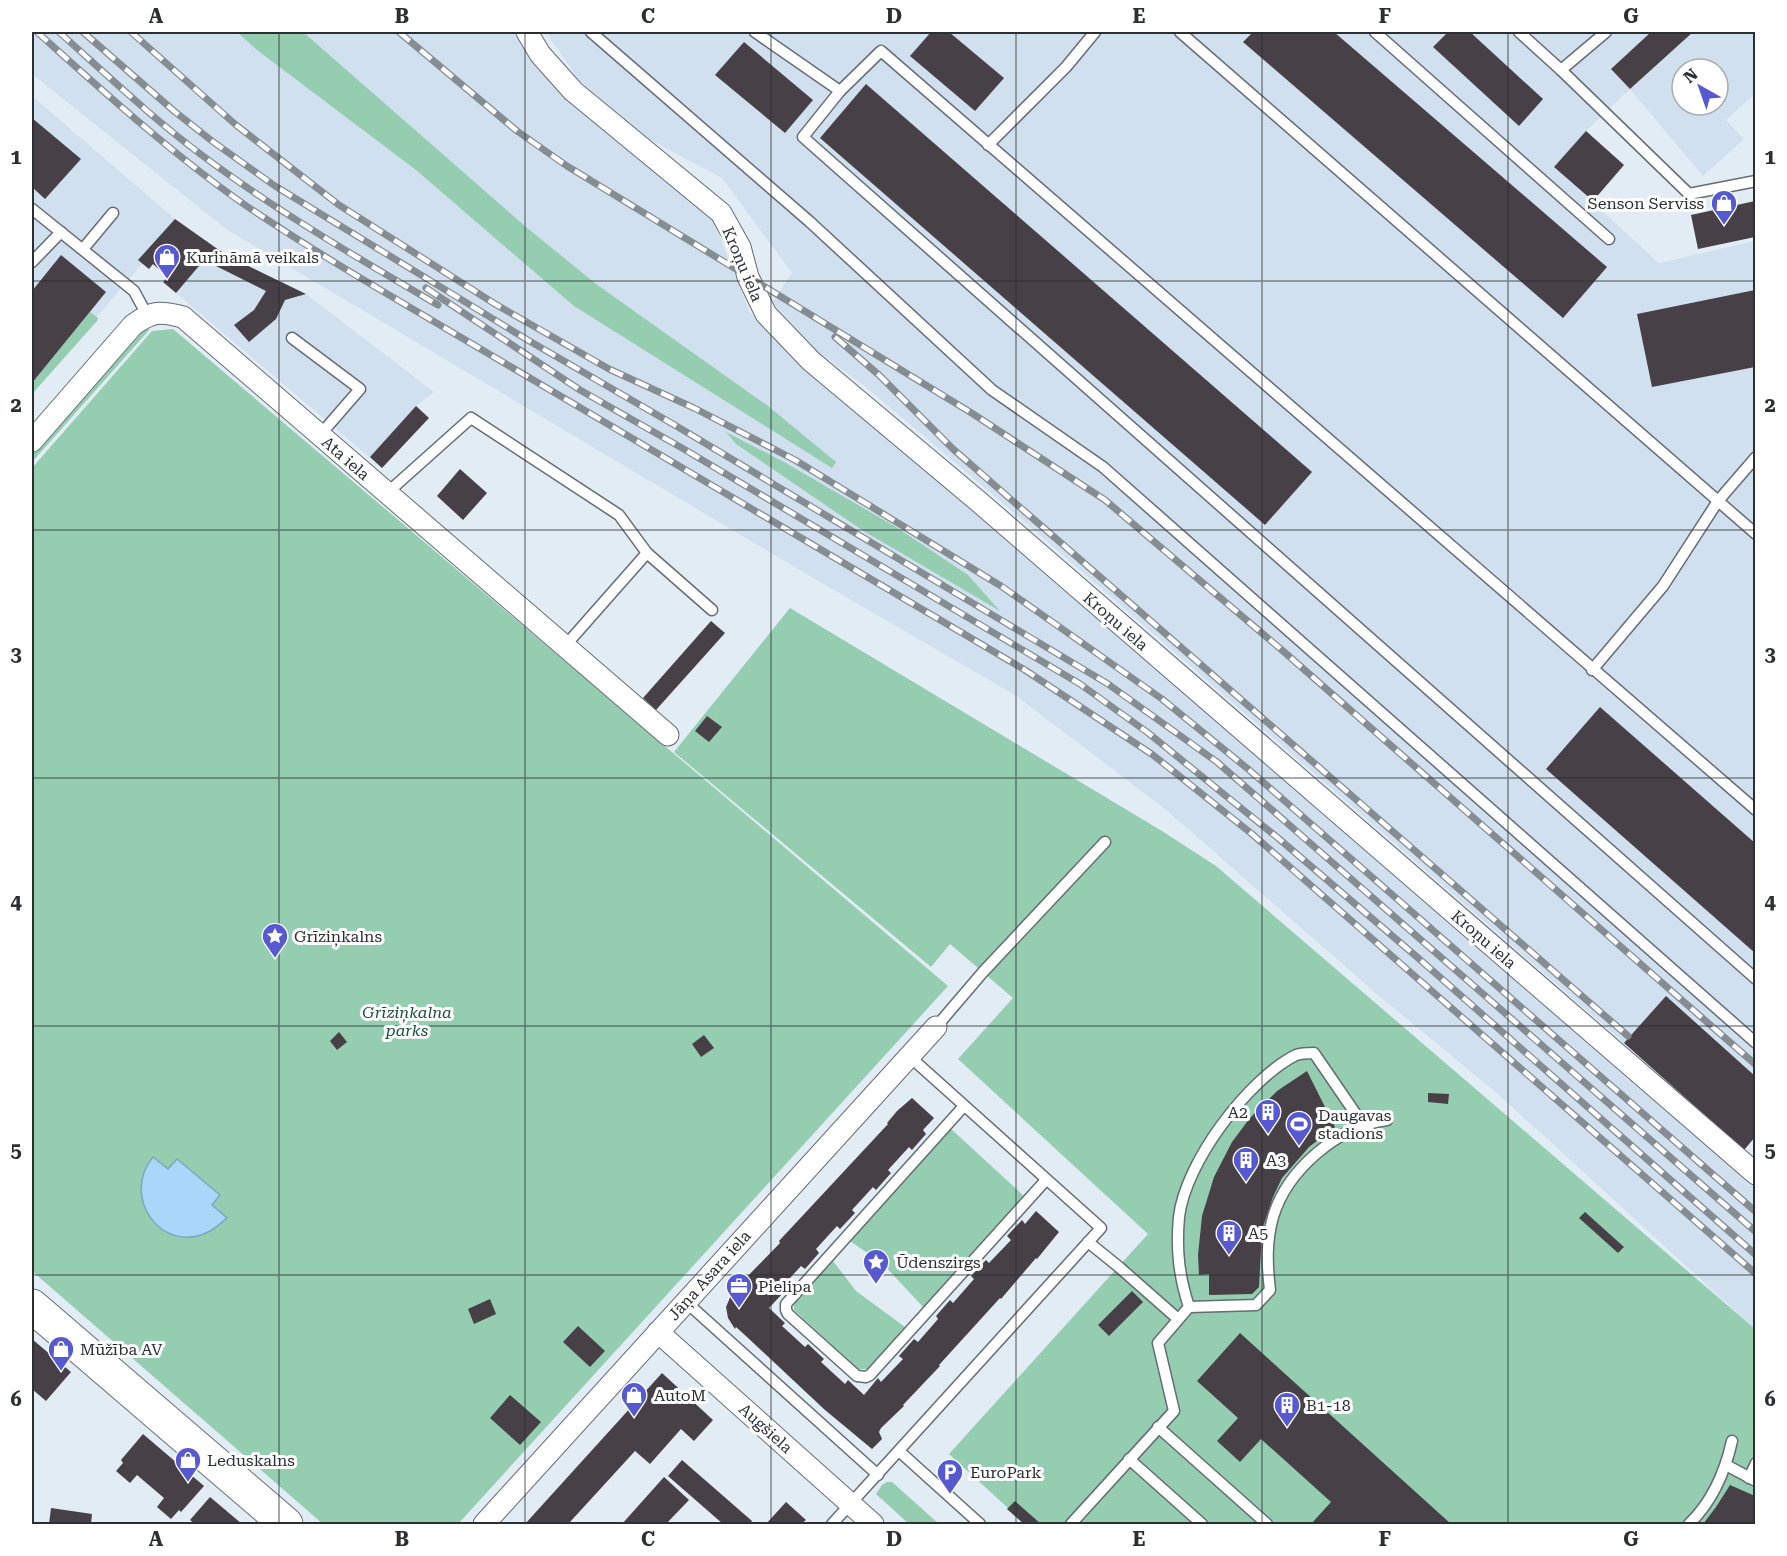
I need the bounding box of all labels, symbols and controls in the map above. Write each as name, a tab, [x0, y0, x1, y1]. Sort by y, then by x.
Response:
text: A	[149, 4, 164, 28]
text: B	[395, 4, 409, 28]
text: C	[641, 4, 655, 28]
text: D	[886, 4, 902, 28]
text: E	[1133, 4, 1146, 28]
text: F	[1379, 4, 1391, 28]
text: G	[1623, 4, 1639, 28]
north arrow	[1670, 57, 1730, 117]
text: N	[1680, 65, 1702, 87]
text: 1	[10, 145, 22, 169]
text: 1	[1764, 145, 1776, 169]
shop icon: Senson Serviss	[1709, 188, 1739, 226]
place label: Senson Serviss	[1588, 194, 1704, 213]
street label: Kroņu iela	[717, 224, 767, 305]
shop icon: Kurināmā veikals	[152, 242, 182, 280]
place label: Kurināmā veikals	[186, 248, 319, 267]
text: 2	[10, 393, 22, 417]
text: 2	[1764, 393, 1776, 417]
street label: Ata iela	[318, 433, 374, 484]
street label: Kroņu iela	[1079, 588, 1152, 656]
text: 3	[10, 642, 22, 666]
text: 3	[1764, 642, 1776, 666]
text: 4	[10, 890, 22, 914]
text: 4	[1764, 890, 1776, 914]
street label: Kroņu iela	[1447, 906, 1520, 974]
place icon: Grīziņkalns	[260, 921, 290, 959]
place label: Grīziņkalns	[294, 927, 382, 947]
park label: Grīziņkalna parks	[362, 1003, 452, 1040]
building icon: A2	[1253, 1097, 1283, 1135]
place label: A2	[1228, 1103, 1248, 1122]
place label: Daugavas stadions	[1318, 1106, 1392, 1143]
sports icon: Daugavas stadions	[1284, 1109, 1314, 1147]
text: 5	[10, 1138, 22, 1162]
text: 5	[1764, 1138, 1776, 1162]
building icon: A3	[1231, 1145, 1261, 1183]
place label: A3	[1266, 1151, 1286, 1170]
building icon: A5	[1214, 1218, 1244, 1256]
place label: A5	[1248, 1224, 1268, 1243]
street label: Jāņa Asara iela	[664, 1226, 756, 1325]
place icon: Ūdenszirgs	[861, 1247, 891, 1285]
place label: Ūdenszirgs	[896, 1253, 981, 1272]
office icon: Pielipa	[724, 1271, 754, 1309]
place label: Pielipa	[758, 1277, 811, 1296]
shop icon: Mūžība AV	[46, 1334, 76, 1372]
place label: Mūžība AV	[80, 1340, 163, 1359]
shop icon: AutoM	[619, 1380, 649, 1418]
place label: AutoM	[654, 1386, 706, 1405]
text: 6	[10, 1387, 22, 1411]
text: 6	[1764, 1387, 1776, 1411]
building icon: B1-18	[1272, 1390, 1302, 1428]
place label: B1-18	[1306, 1396, 1351, 1415]
street label: Augšiela	[735, 1400, 796, 1457]
shop icon: Leduskalns	[173, 1445, 203, 1483]
place label: Leduskalns	[207, 1451, 295, 1470]
parking icon: EuroPark	[935, 1457, 965, 1495]
place label: EuroPark	[970, 1463, 1042, 1482]
text: A	[149, 1527, 164, 1551]
text: B	[395, 1527, 409, 1551]
text: C	[641, 1527, 655, 1551]
text: D	[886, 1527, 902, 1551]
text: E	[1133, 1527, 1146, 1551]
text: F	[1379, 1527, 1391, 1551]
text: G	[1623, 1527, 1639, 1551]

